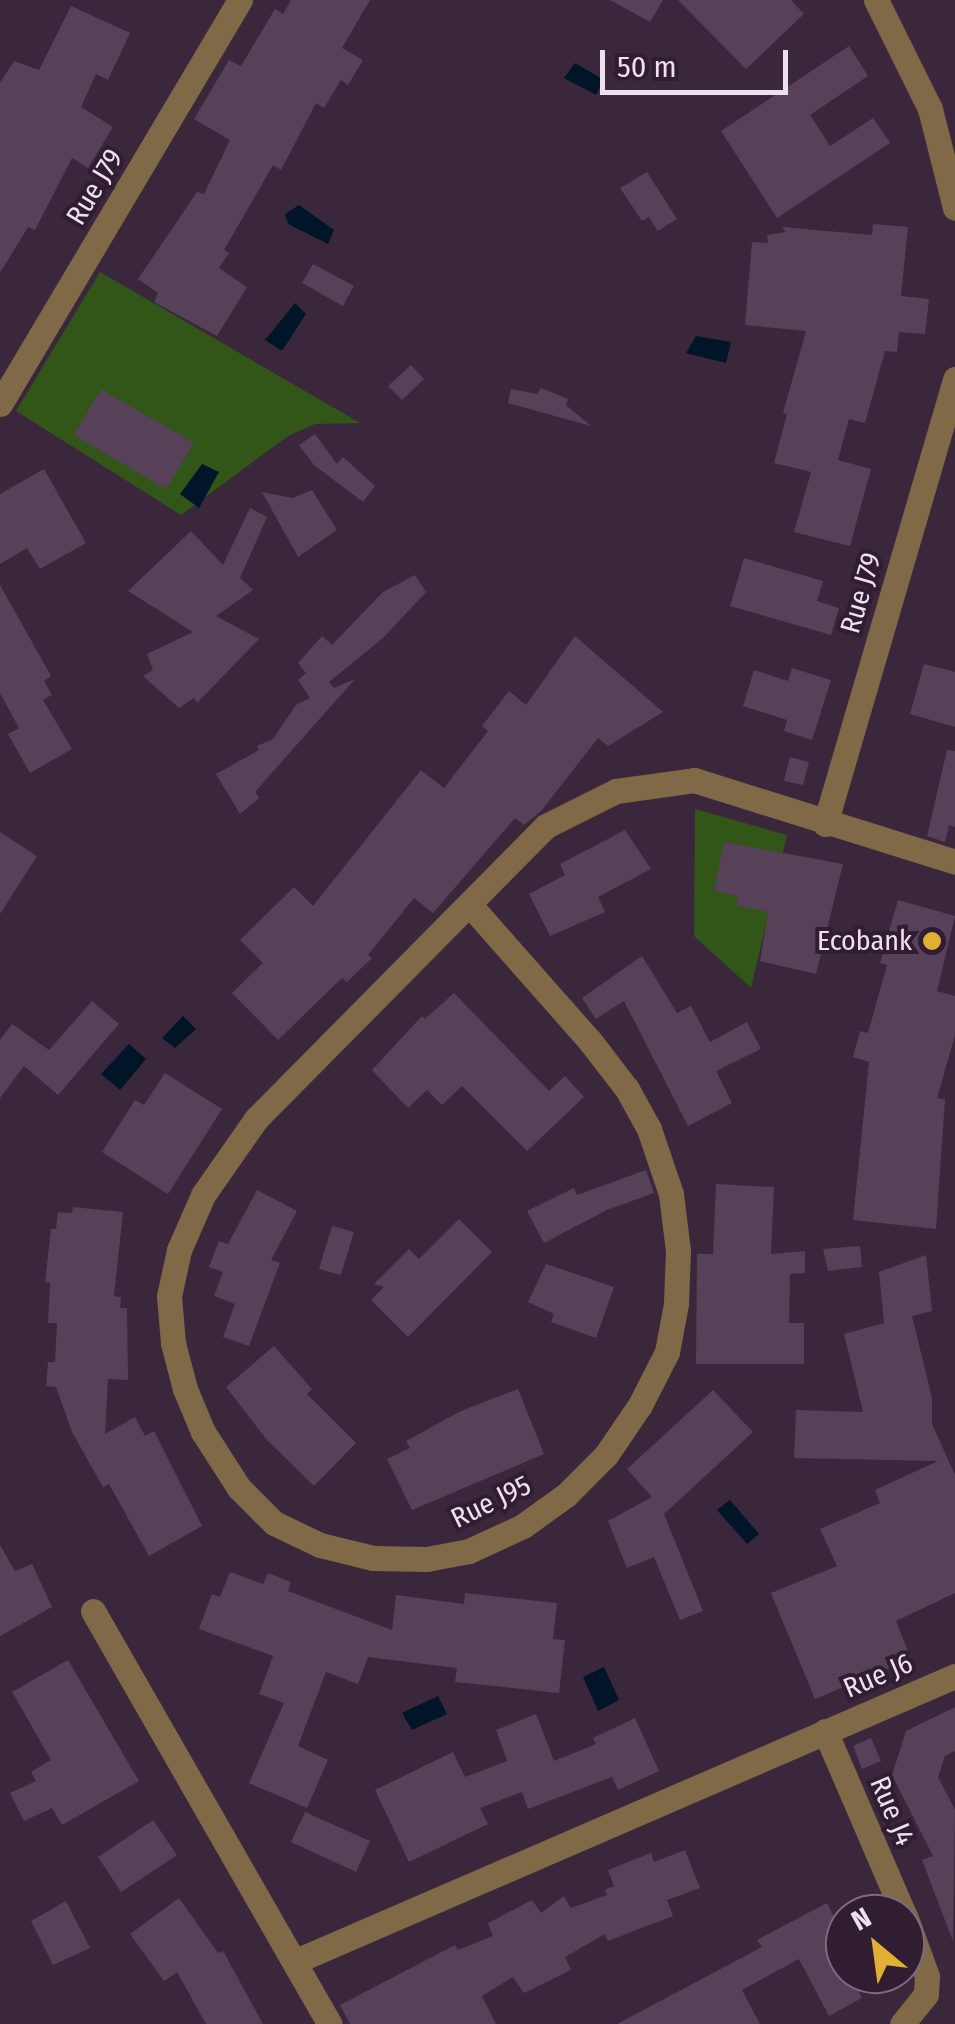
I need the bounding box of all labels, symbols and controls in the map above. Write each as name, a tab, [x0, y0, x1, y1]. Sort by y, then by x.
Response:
scale bar	[605, 30, 792, 92]
text: 50 m	[617, 49, 677, 85]
street label: Rue J79	[59, 143, 131, 231]
street label: Rue J79	[833, 549, 889, 637]
place label: Ecobank	[817, 924, 912, 958]
marker: Ecobank	[921, 930, 943, 952]
street label: Rue J95	[446, 1468, 536, 1536]
street label: Rue J6	[838, 1646, 918, 1706]
street label: Rue J4	[863, 1772, 921, 1850]
north arrow	[825, 1894, 925, 1994]
text: N	[846, 1901, 877, 1938]

